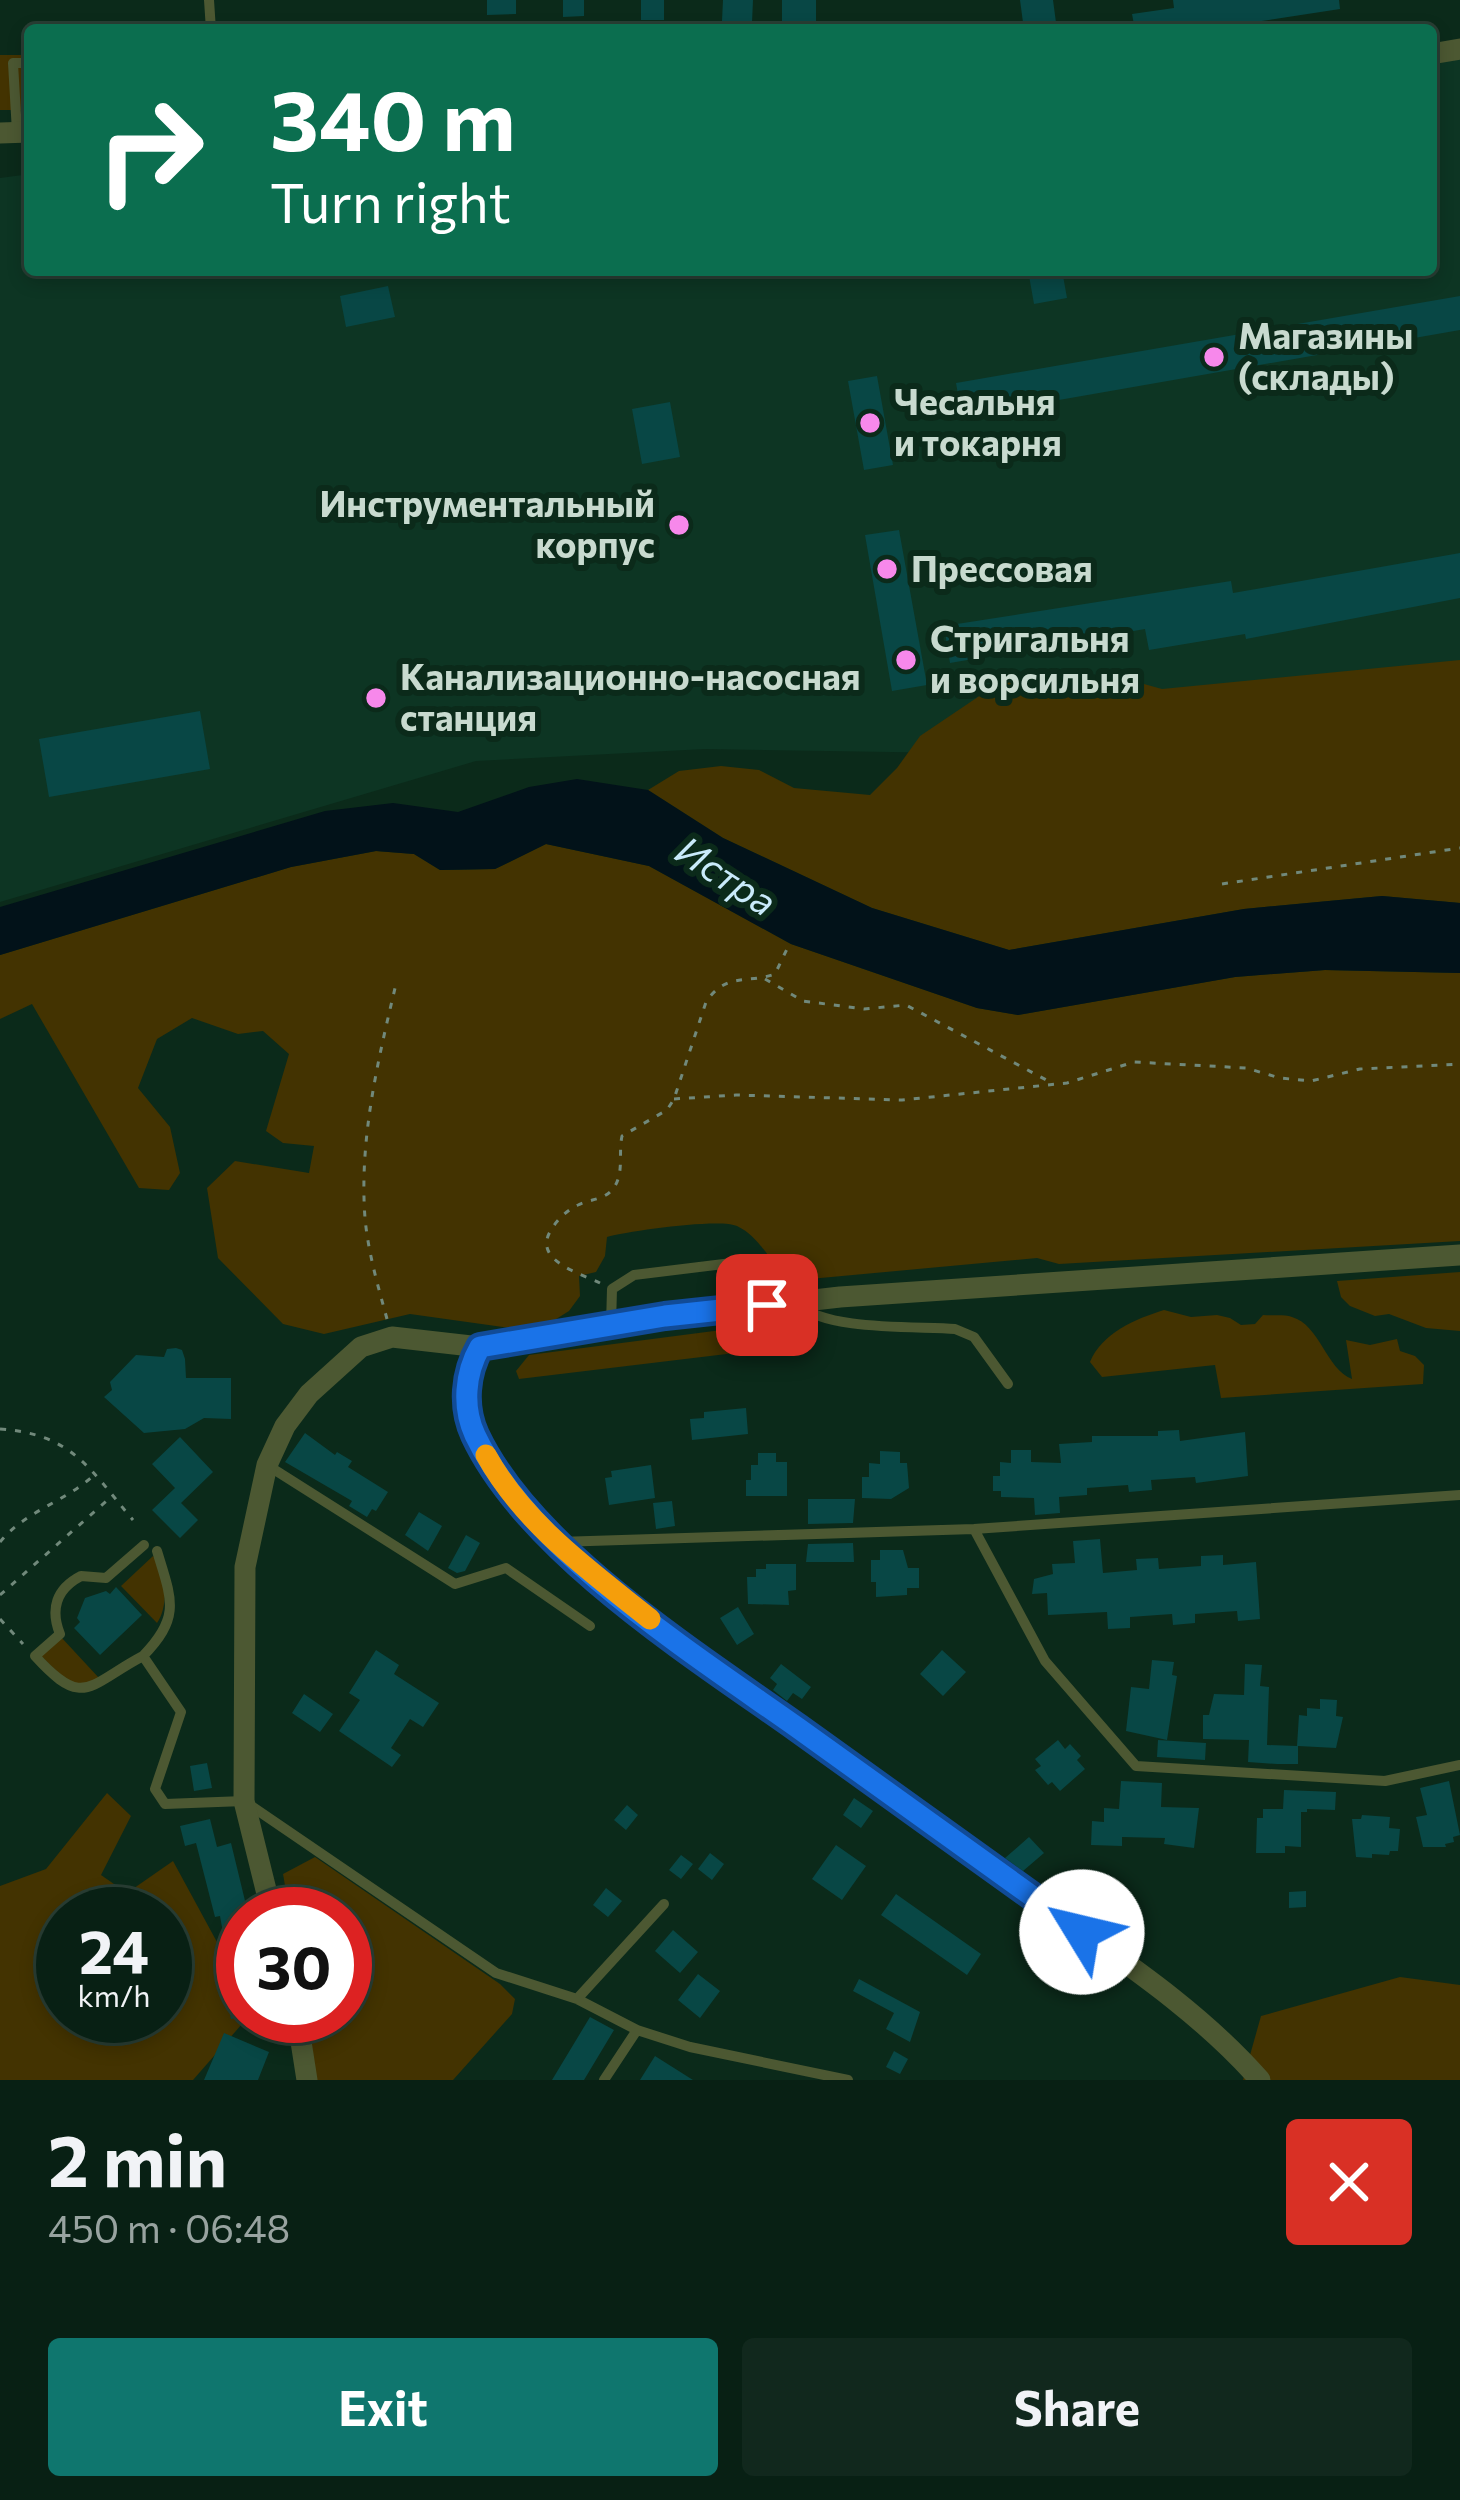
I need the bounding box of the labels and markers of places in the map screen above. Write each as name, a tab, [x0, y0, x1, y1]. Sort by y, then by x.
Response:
place label: Магазины (склады)	[1238, 312, 1413, 397]
marker: Магазины (склады)	[1201, 344, 1227, 370]
place label: Чесальня и токарня	[894, 378, 1062, 463]
marker: Чесальня и токарня	[857, 410, 883, 436]
place label: Инструментальный корпус	[319, 480, 655, 565]
marker: Инструментальный корпус	[666, 512, 692, 538]
place label: Прессовая	[911, 545, 1093, 589]
marker: Прессовая	[874, 556, 900, 582]
place label: Стригальня и ворсильня	[930, 615, 1140, 700]
marker: Стригальня и ворсильня	[893, 647, 919, 673]
place label: Канализационно-насосная станция	[400, 653, 861, 738]
marker: Канализационно-насосная станция	[363, 685, 389, 711]
pin	[716, 1254, 818, 1356]

